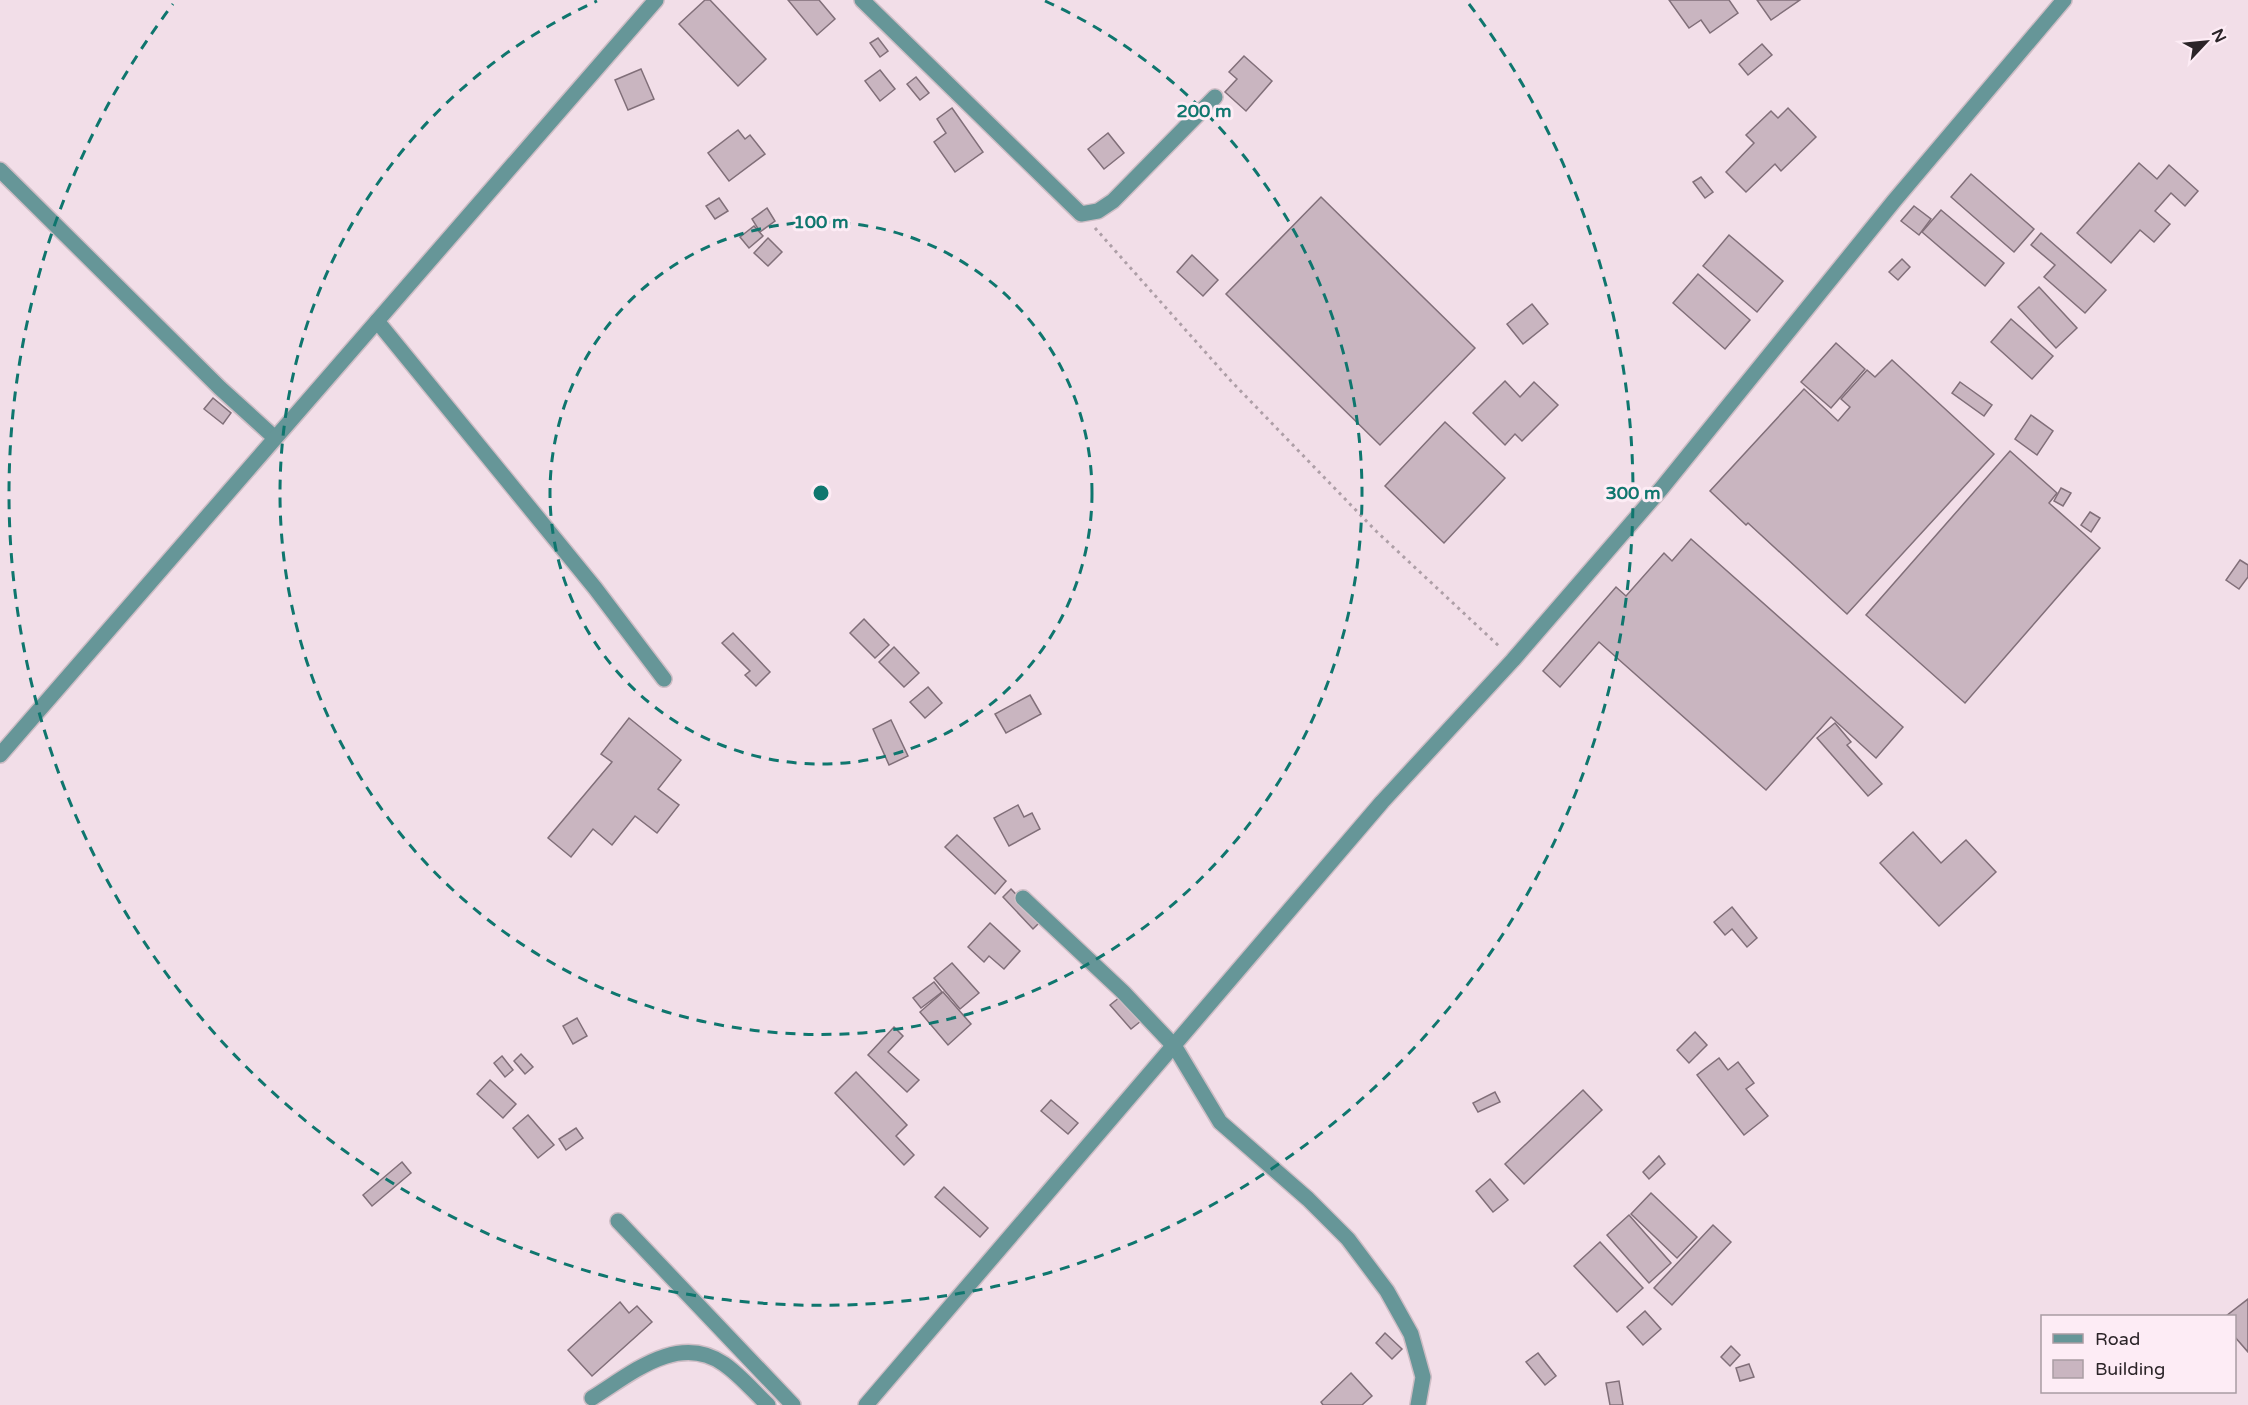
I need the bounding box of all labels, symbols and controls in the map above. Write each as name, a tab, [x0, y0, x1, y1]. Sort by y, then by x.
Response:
north arrow	[2176, 12, 2236, 72]
text: N	[2207, 26, 2230, 46]
text: 200 m	[1176, 100, 1232, 122]
text: 100 m	[793, 211, 849, 233]
text: 300 m	[1605, 482, 1661, 504]
centre of rings	[811, 483, 831, 503]
legend	[2041, 1315, 2236, 1393]
text: Road	[2095, 1328, 2140, 1350]
text: Building	[2095, 1358, 2165, 1380]

